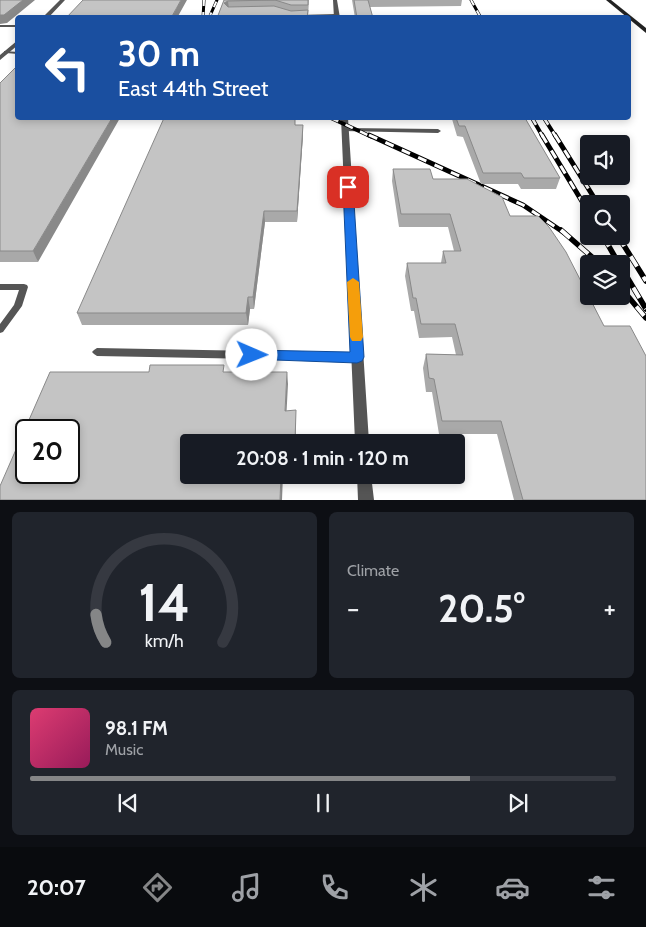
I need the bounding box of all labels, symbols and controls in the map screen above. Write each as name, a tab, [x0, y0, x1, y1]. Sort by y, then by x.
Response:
text: 30 m	[118, 32, 200, 75]
icon: left	[35, 35, 100, 100]
text: East 44th Street	[118, 75, 268, 102]
map controls	[580, 135, 630, 305]
button: sound	[580, 135, 630, 185]
pin	[327, 166, 369, 208]
icon: arrive	[334, 173, 362, 201]
button: search	[580, 195, 630, 245]
button: layers	[580, 255, 630, 305]
position arrow	[225, 328, 277, 380]
speed limit sign: 20	[15, 419, 80, 484]
text: 20:08 · 1 min · 120 m	[236, 447, 409, 470]
text: Climate	[347, 561, 399, 580]
text: 14	[139, 571, 190, 634]
text: 20.5°	[438, 585, 525, 632]
text: −	[347, 591, 359, 625]
text: +	[604, 591, 616, 625]
text: km/h	[145, 630, 184, 651]
text: 98.1 FM	[105, 717, 168, 740]
text: Music	[105, 740, 143, 759]
icon: previous	[114, 789, 142, 817]
icon: pause	[309, 789, 337, 817]
icon: next	[504, 789, 532, 817]
icon: directions	[140, 870, 175, 905]
icon: music	[229, 870, 264, 905]
icon: phone	[317, 870, 352, 905]
icon: climate	[406, 870, 441, 905]
icon: car	[495, 870, 530, 905]
icon: filters	[584, 870, 619, 905]
text: 20:07	[27, 874, 86, 901]

